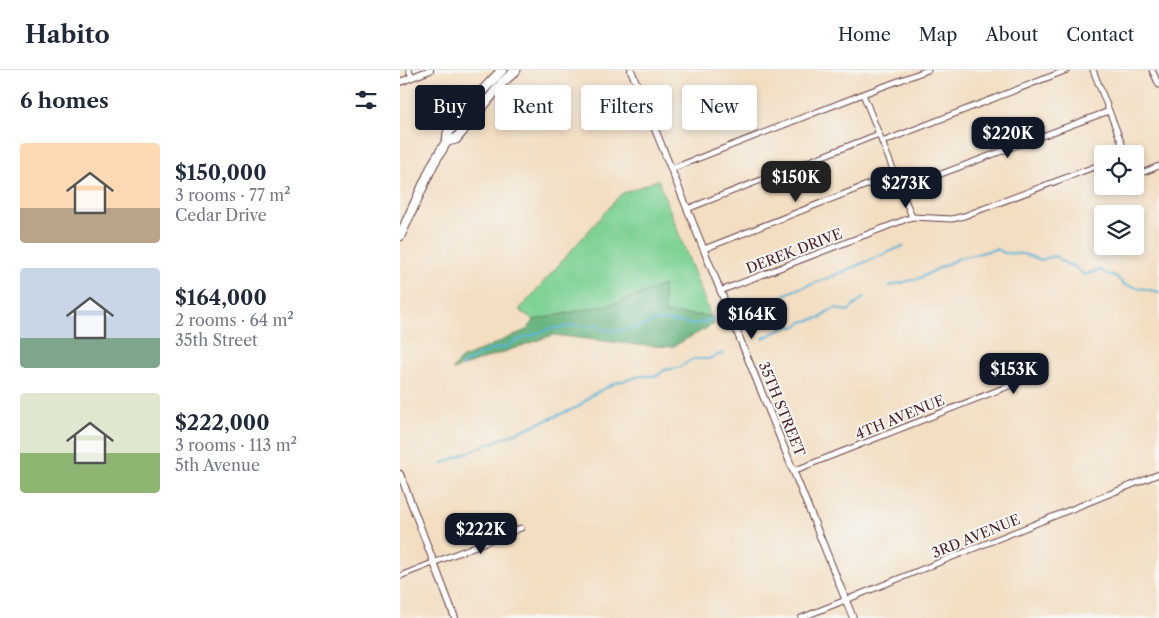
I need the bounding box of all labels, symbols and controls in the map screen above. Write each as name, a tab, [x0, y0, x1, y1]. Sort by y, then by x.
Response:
text: Habito	[25, 20, 110, 49]
text: Home	[838, 24, 891, 46]
text: Map	[919, 24, 957, 46]
text: About	[985, 24, 1038, 46]
text: Contact	[1066, 24, 1134, 46]
chip: Buy	[415, 85, 485, 130]
chip: Rent	[495, 85, 571, 130]
chip: Filters	[581, 85, 672, 130]
chip: New	[682, 85, 757, 130]
icon: filters	[352, 86, 380, 114]
text: 6 homes	[20, 88, 109, 113]
pin: $220K	[973, 116, 1043, 159]
text: $220K	[983, 123, 1033, 143]
map controls	[1094, 145, 1144, 255]
button: locate	[1094, 145, 1144, 195]
text: $150,000	[175, 160, 267, 185]
pin: $150K	[761, 160, 831, 203]
icon: home	[60, 163, 120, 223]
pin: $273K	[871, 166, 941, 209]
text: $150K	[772, 167, 820, 187]
text: $273K	[882, 173, 930, 193]
text: 3 rooms · 77 m²	[175, 185, 291, 205]
text: Cedar Drive	[175, 205, 267, 225]
button: layers	[1094, 205, 1144, 255]
street label: DEREK DRIVE	[743, 224, 845, 278]
text: $164,000	[175, 285, 267, 310]
icon: home	[60, 288, 120, 348]
pin: $164K	[717, 298, 787, 340]
text: $164K	[728, 304, 776, 324]
text: 2 rooms · 64 m²	[175, 310, 294, 330]
text: 35th Street	[175, 330, 258, 350]
pin: $153K	[979, 352, 1049, 395]
street label: 35TH STREET	[755, 359, 809, 459]
text: $153K	[991, 359, 1037, 379]
street label: 4TH AVENUE	[853, 391, 947, 443]
text: $222,000	[175, 410, 270, 435]
icon: home	[60, 413, 120, 473]
text: 3 rooms · 113 m²	[175, 435, 297, 455]
text: 5th Avenue	[175, 455, 260, 475]
street label: 3RD AVENUE	[929, 510, 1023, 562]
pin: $222K	[446, 512, 516, 555]
text: $222K	[456, 519, 506, 539]

